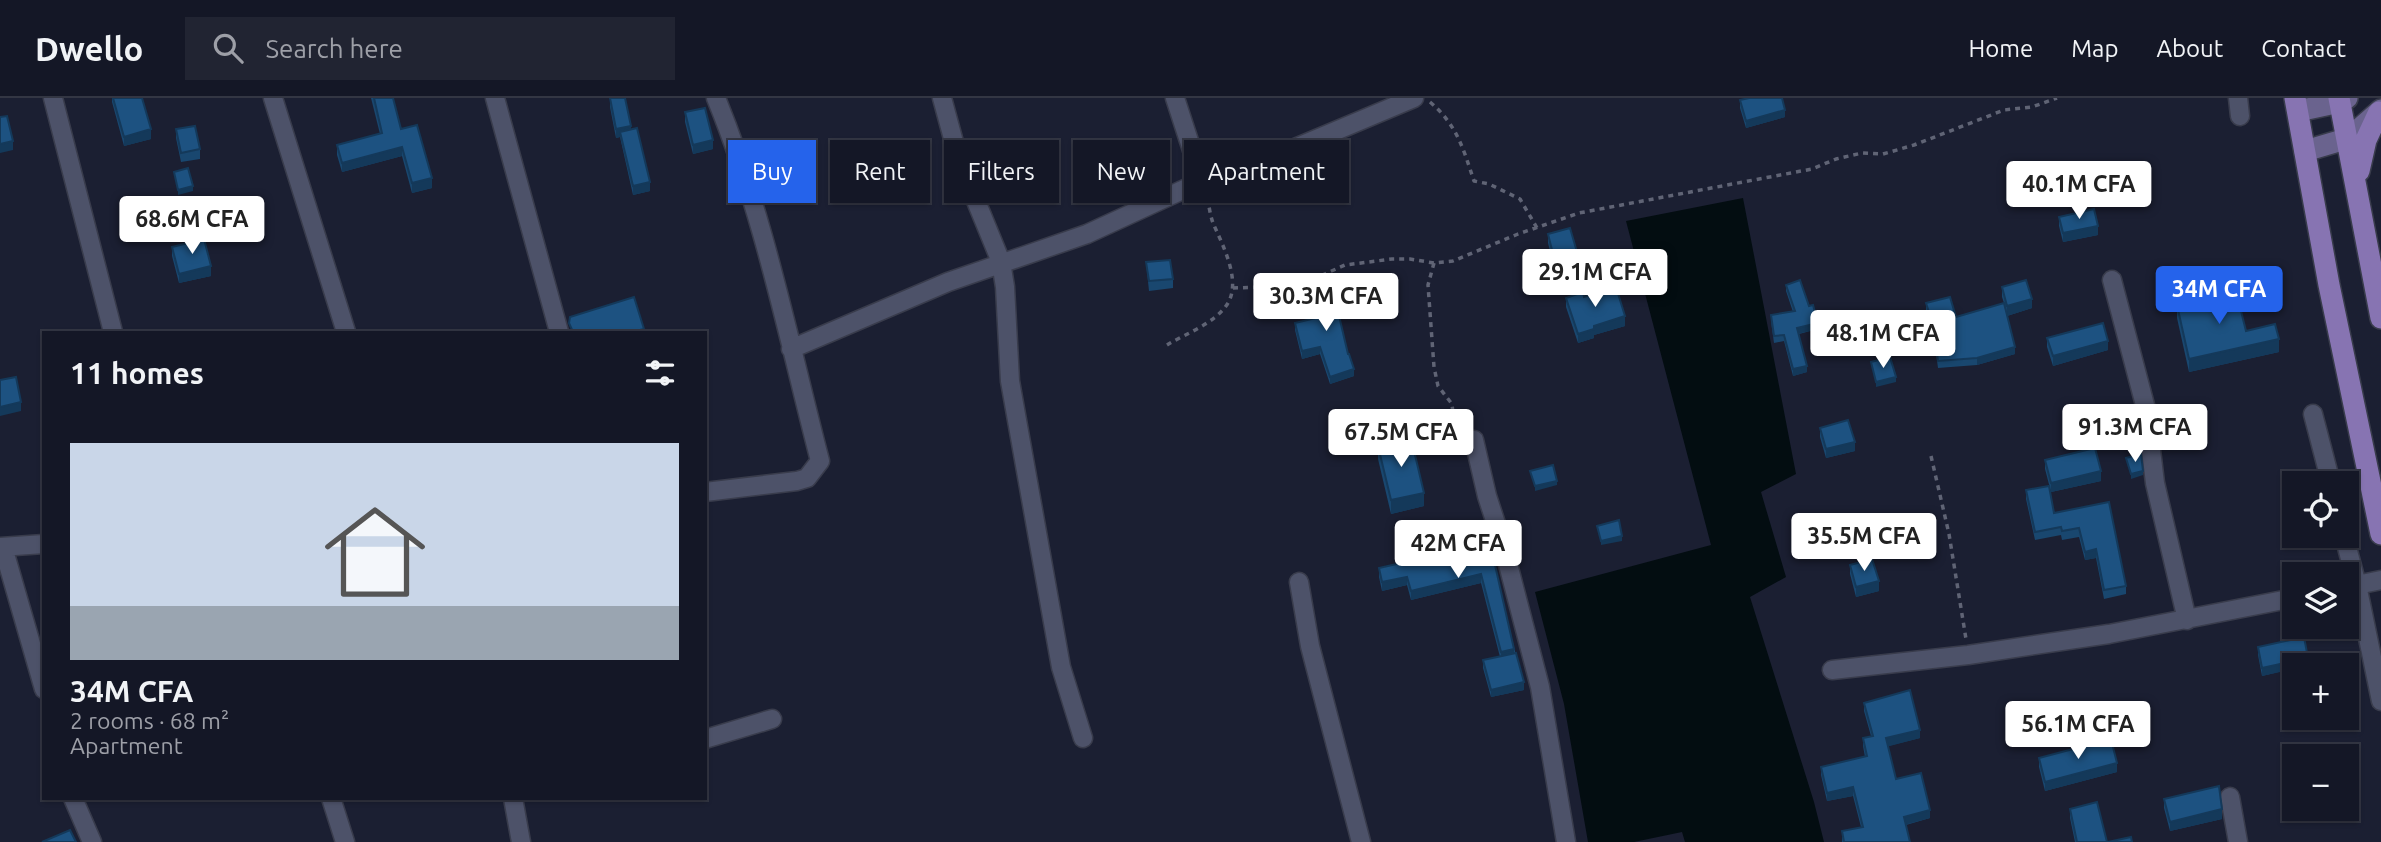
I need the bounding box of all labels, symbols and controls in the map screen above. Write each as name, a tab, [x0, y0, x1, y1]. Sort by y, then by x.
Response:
search box	[185, 17, 675, 80]
icon: search	[209, 29, 247, 67]
text: Dwello	[35, 30, 143, 67]
text: Search here	[265, 34, 403, 63]
text: Home	[1968, 35, 2033, 62]
text: Map	[2071, 35, 2118, 62]
text: About	[2156, 35, 2223, 62]
text: Contact	[2261, 35, 2346, 62]
chip: Buy	[728, 140, 816, 203]
chip: Rent	[830, 140, 930, 203]
chip: Filters	[944, 140, 1059, 203]
chip: New	[1073, 140, 1170, 203]
chip: Apartment	[1184, 140, 1349, 203]
pin: 40.1M CFA	[1999, 162, 2159, 221]
text: 40.1M CFA	[2022, 171, 2136, 196]
pin: 68.6M CFA	[112, 197, 272, 256]
text: 68.6M CFA	[135, 206, 249, 231]
pin: 29.1M CFA	[1515, 250, 1675, 309]
text: 29.1M CFA	[1538, 259, 1652, 284]
pin: 34M CFA	[2154, 266, 2284, 326]
pin: 30.3M CFA	[1246, 274, 1406, 333]
text: 34M CFA	[2172, 276, 2266, 301]
text: 30.3M CFA	[1269, 283, 1383, 308]
pin: 48.1M CFA	[1803, 310, 1963, 370]
text: 48.1M CFA	[1826, 320, 1940, 345]
icon: filters	[641, 354, 679, 392]
text: 11 homes	[70, 356, 204, 390]
pin: 91.3M CFA	[2055, 404, 2215, 464]
pin: 67.5M CFA	[1321, 410, 1481, 469]
text: 91.3M CFA	[2078, 414, 2192, 439]
text: 67.5M CFA	[1344, 419, 1458, 444]
map controls	[2282, 471, 2359, 821]
button: locate	[2282, 471, 2359, 548]
icon: home	[312, 489, 438, 615]
pin: 35.5M CFA	[1784, 514, 1944, 573]
pin: 42M CFA	[1393, 520, 1523, 580]
text: 35.5M CFA	[1807, 523, 1921, 548]
text: 42M CFA	[1411, 530, 1505, 555]
button: layers	[2282, 562, 2359, 639]
button: +	[2282, 653, 2359, 730]
text: 34M CFA	[70, 674, 193, 708]
pin: 56.1M CFA	[1998, 702, 2158, 761]
text: 2 rooms · 68 m²	[70, 708, 229, 733]
text: 56.1M CFA	[2021, 711, 2135, 736]
text: Apartment	[70, 733, 183, 758]
button: −	[2282, 744, 2359, 821]

